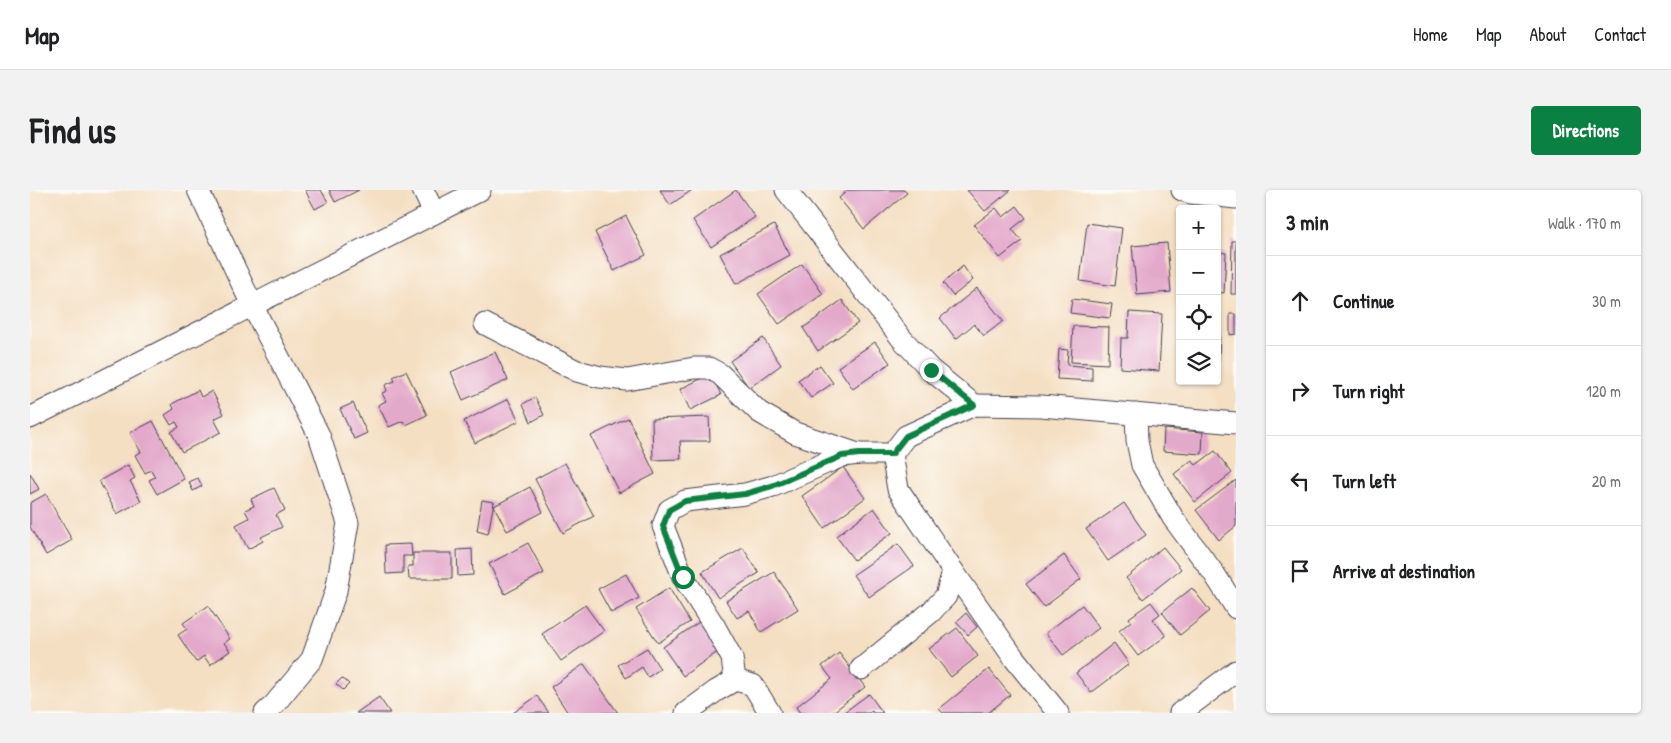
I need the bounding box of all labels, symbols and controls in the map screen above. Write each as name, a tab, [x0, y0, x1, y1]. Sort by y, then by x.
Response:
text: Map	[25, 19, 59, 51]
text: Home	[1413, 22, 1448, 47]
text: Map	[1476, 22, 1501, 47]
text: About	[1529, 22, 1566, 47]
text: Contact	[1594, 22, 1646, 47]
button: Directions	[1531, 106, 1641, 155]
text: Find us	[30, 107, 116, 154]
map controls	[1176, 205, 1221, 385]
button: +	[1176, 205, 1221, 250]
text: 3 min	[1286, 208, 1329, 237]
text: Walk · 170 m	[1548, 212, 1621, 234]
button: −	[1176, 250, 1221, 295]
icon: ahead	[1286, 287, 1314, 315]
text: Continue	[1333, 288, 1394, 314]
text: 30 m	[1592, 290, 1621, 312]
button: locate	[1176, 295, 1221, 340]
button: layers	[1176, 340, 1221, 385]
route end	[920, 359, 943, 382]
icon: right	[1286, 377, 1314, 405]
text: Turn right	[1333, 378, 1404, 404]
text: 120 m	[1586, 380, 1621, 402]
icon: left	[1286, 467, 1314, 495]
text: Turn left	[1333, 468, 1396, 494]
text: 20 m	[1592, 470, 1621, 492]
icon: arrive	[1286, 557, 1314, 585]
text: Arrive at destination	[1333, 558, 1475, 584]
route start	[672, 566, 695, 589]

